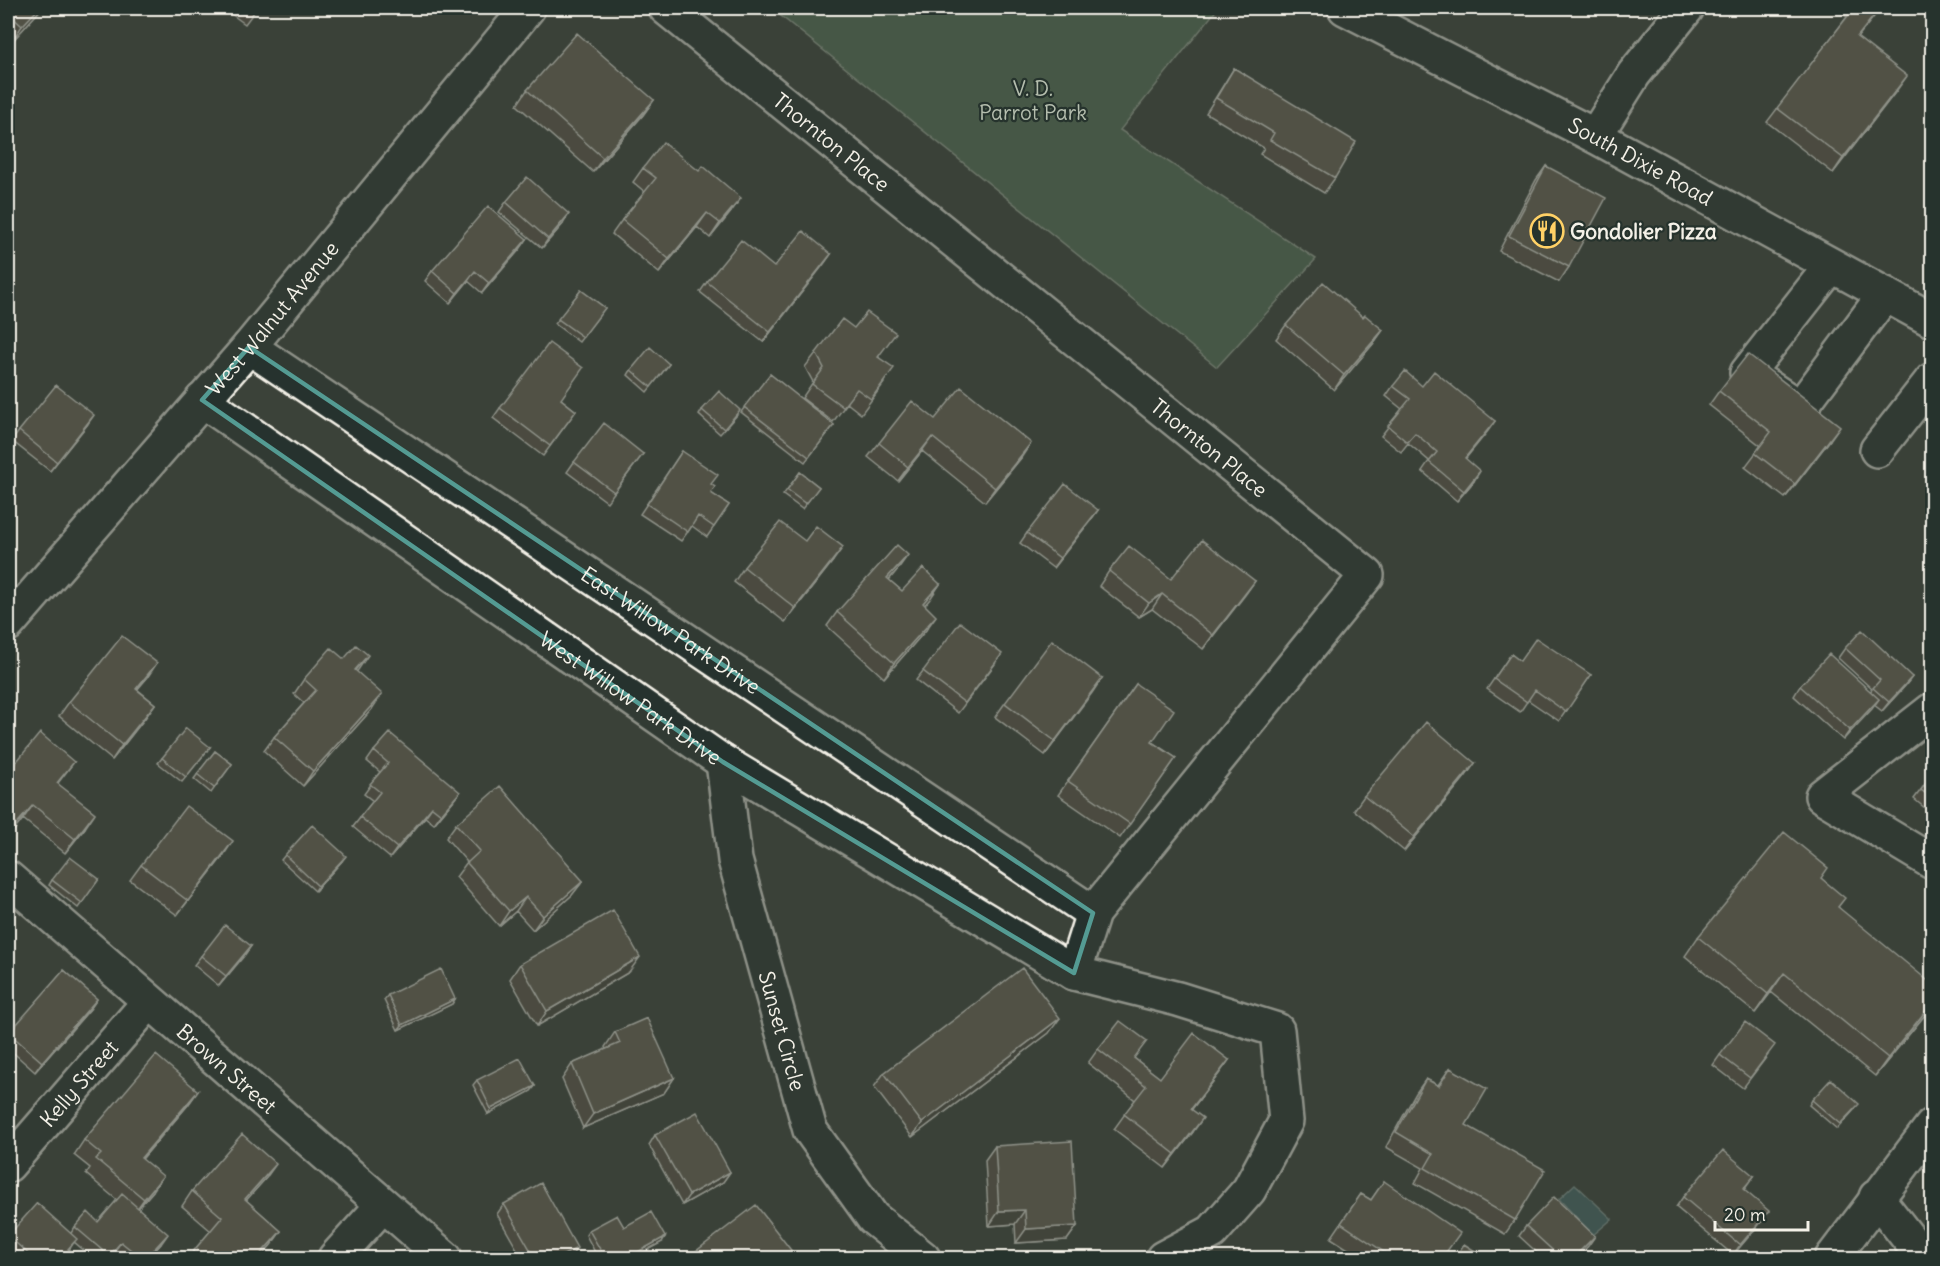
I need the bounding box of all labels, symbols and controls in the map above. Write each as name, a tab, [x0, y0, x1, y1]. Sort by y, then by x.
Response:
park label: V. D. Parrot Park	[979, 75, 1087, 126]
street label: Thornton Place	[768, 87, 895, 197]
street label: South Dixie Road	[1564, 111, 1718, 211]
restaurant icon: Gondolier Pizza	[1529, 213, 1565, 249]
place label: Gondolier Pizza	[1570, 218, 1717, 245]
street label: West Walnut Avenue	[200, 235, 344, 401]
street label: Thornton Place	[1146, 392, 1273, 503]
street label: East Willow Park Drive	[576, 560, 766, 700]
street label: West Willow Park Drive	[534, 625, 727, 771]
street label: Sunset Circle	[753, 968, 812, 1094]
street label: Brown Street	[171, 1018, 282, 1119]
street label: Kelly Street	[34, 1034, 124, 1132]
scale bar	[1715, 1194, 1808, 1232]
text: 20 m	[1724, 1203, 1766, 1226]

